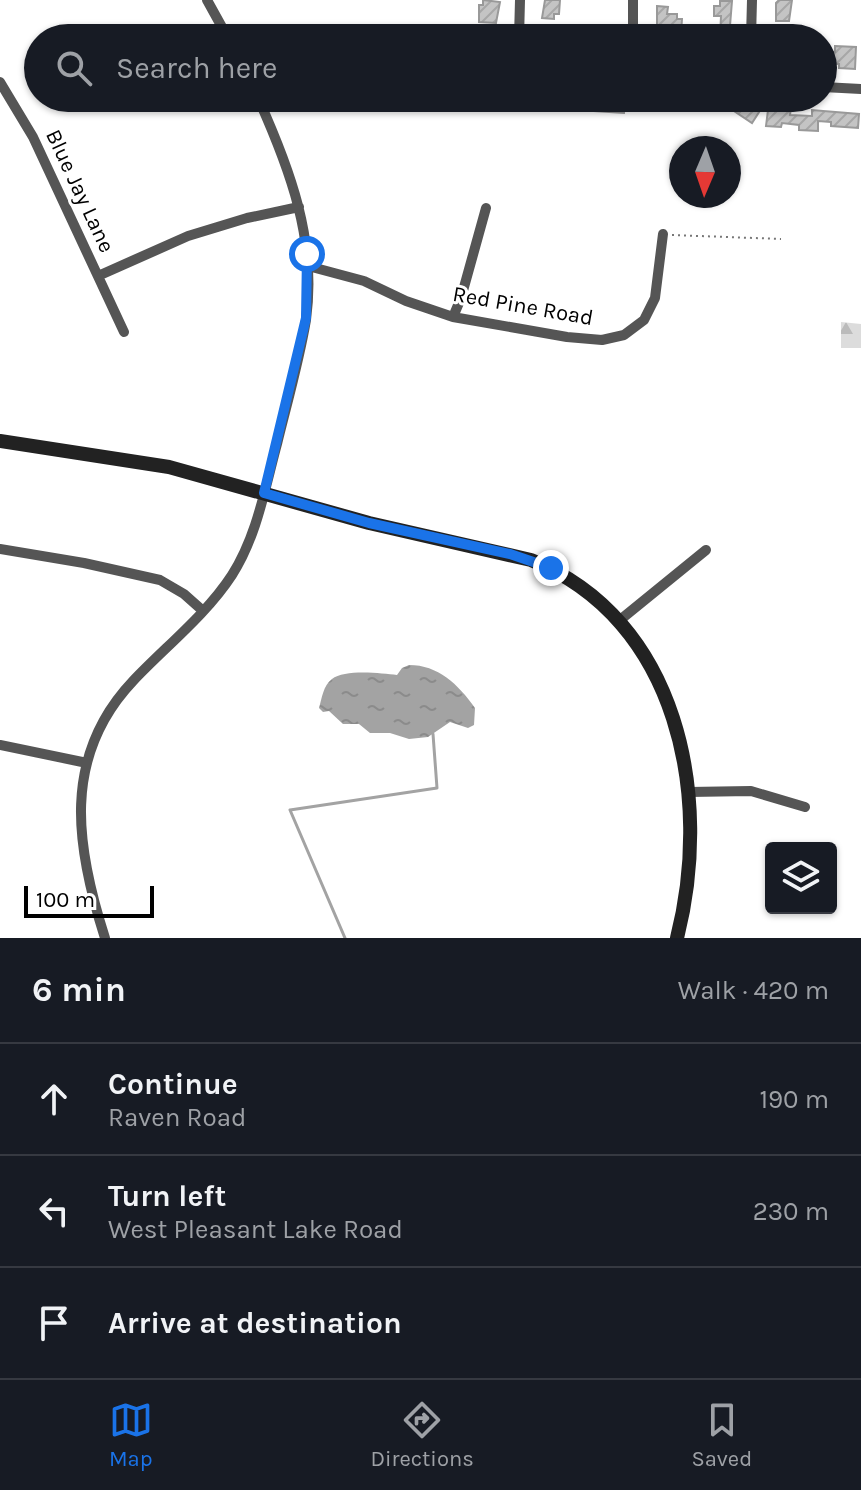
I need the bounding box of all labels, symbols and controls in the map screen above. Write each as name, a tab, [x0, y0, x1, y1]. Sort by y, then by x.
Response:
search box	[24, 24, 837, 112]
icon: search	[52, 46, 96, 90]
text: Search here	[116, 50, 277, 86]
street label: Blue Jay Lane	[40, 125, 120, 257]
north arrow	[669, 136, 741, 208]
route start	[289, 236, 325, 272]
street label: Red Pine Road	[451, 281, 595, 331]
route end	[533, 550, 569, 586]
map controls	[765, 842, 837, 914]
button: layers	[765, 842, 837, 914]
scale bar	[24, 882, 154, 918]
text: 100 m	[36, 887, 95, 913]
text: 6 min	[32, 970, 126, 1010]
text: Walk · 420 m	[678, 975, 829, 1006]
text: Continue	[108, 1066, 238, 1102]
icon: ahead	[32, 1077, 76, 1121]
text: 190 m	[759, 1084, 829, 1115]
text: Raven Road	[108, 1102, 246, 1133]
text: Turn left	[108, 1178, 226, 1214]
icon: left	[32, 1189, 76, 1233]
text: 230 m	[753, 1196, 829, 1227]
text: West Pleasant Lake Road	[108, 1214, 403, 1245]
icon: arrive	[32, 1301, 76, 1345]
text: Arrive at destination	[108, 1305, 402, 1341]
tab: Map	[109, 1398, 153, 1472]
tab: Directions	[370, 1398, 474, 1472]
tab: Saved	[691, 1398, 752, 1472]

